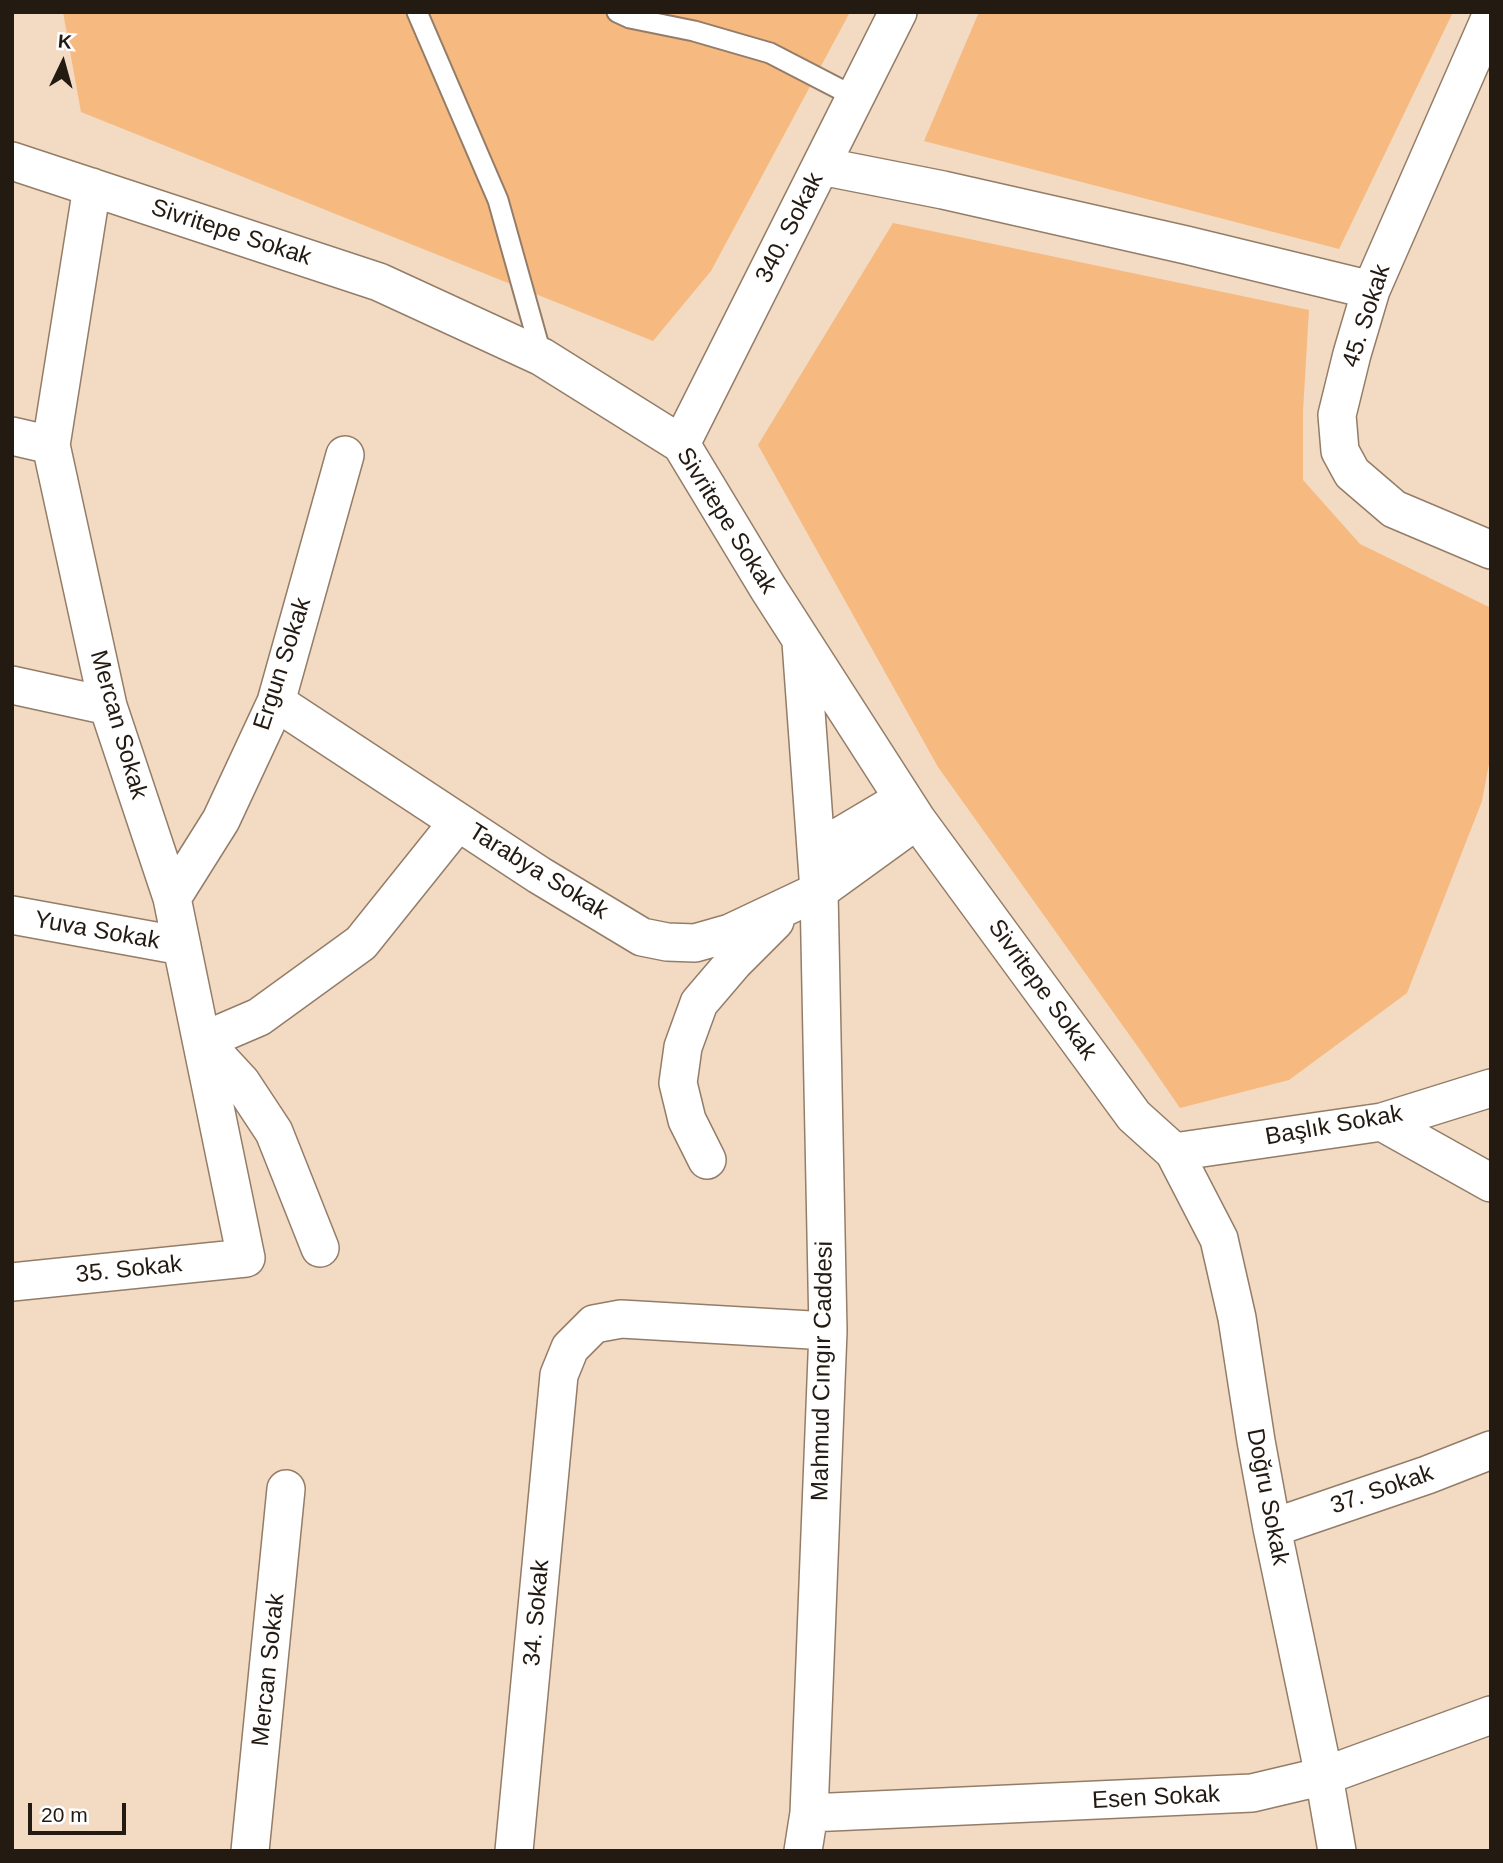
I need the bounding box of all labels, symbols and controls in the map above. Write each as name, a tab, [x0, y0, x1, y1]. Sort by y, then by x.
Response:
north arrow	[28, 28, 98, 98]
text: K	[57, 31, 73, 53]
street label: 340. Sokak	[750, 168, 830, 288]
street label: Sivritepe Sokak	[147, 194, 315, 272]
street label: 45. Sokak	[1337, 261, 1397, 371]
street label: Sivritepe Sokak	[670, 443, 782, 599]
street label: Ergun Sokak	[248, 594, 318, 734]
street label: Mercan Sokak	[83, 647, 153, 803]
street label: Tarabya Sokak	[463, 818, 613, 926]
street label: Yuva Sokak	[32, 906, 162, 956]
street label: Sivritepe Sokak	[981, 914, 1103, 1066]
street label: Başlık Sokak	[1263, 1100, 1405, 1152]
street label: Mahmud Cıngır Caddesi	[806, 1241, 840, 1501]
street label: 35. Sokak	[74, 1250, 184, 1290]
street label: Doğru Sokak	[1240, 1426, 1294, 1568]
street label: 37. Sokak	[1327, 1459, 1437, 1521]
street label: 34. Sokak	[518, 1559, 556, 1667]
street label: Mercan Sokak	[247, 1592, 291, 1748]
street label: Esen Sokak	[1091, 1780, 1221, 1816]
scale bar	[32, 1790, 130, 1834]
text: 20 m	[41, 1803, 88, 1826]

